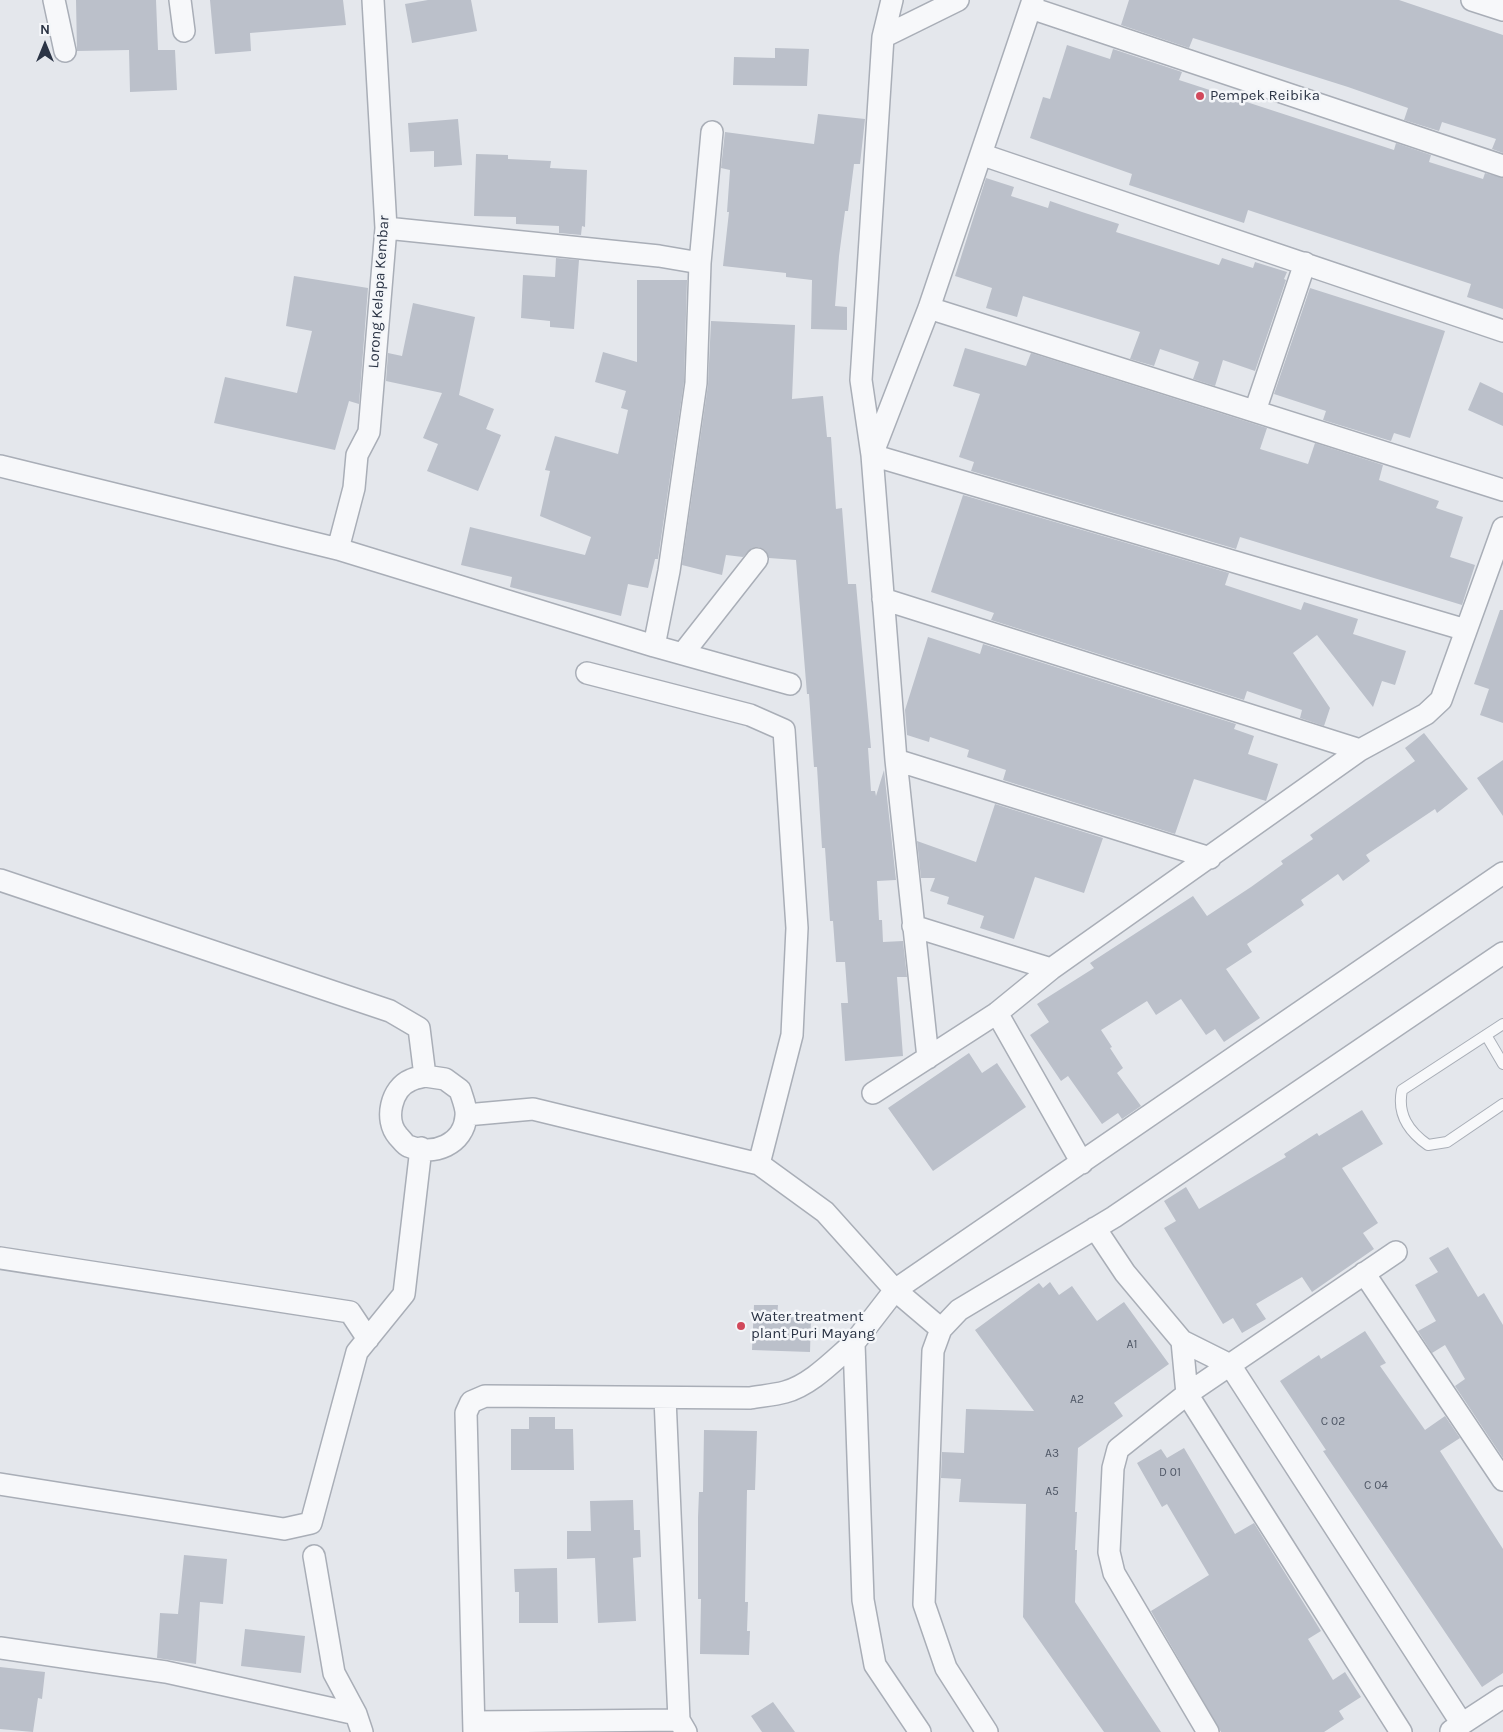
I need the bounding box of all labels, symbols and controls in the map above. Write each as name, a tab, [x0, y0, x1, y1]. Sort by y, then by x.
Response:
north arrow	[20, 20, 70, 70]
text: N	[40, 21, 50, 38]
place label: Pempek Reibika	[1210, 87, 1320, 105]
marker: Pempek Reibika	[1194, 90, 1206, 102]
street label: Lorong Kelapa Kembar	[365, 215, 393, 369]
place label: Water treatment plant Puri Mayang	[751, 1308, 875, 1343]
marker: Water treatment plant Puri Mayang	[735, 1320, 747, 1332]
house number: A1	[1127, 1338, 1137, 1352]
house number: A2	[1070, 1393, 1084, 1407]
house number: C 02	[1321, 1415, 1345, 1429]
house number: A3	[1045, 1447, 1059, 1461]
house number: D 01	[1159, 1466, 1181, 1480]
house number: C 04	[1364, 1479, 1388, 1493]
house number: A5	[1045, 1485, 1059, 1499]

